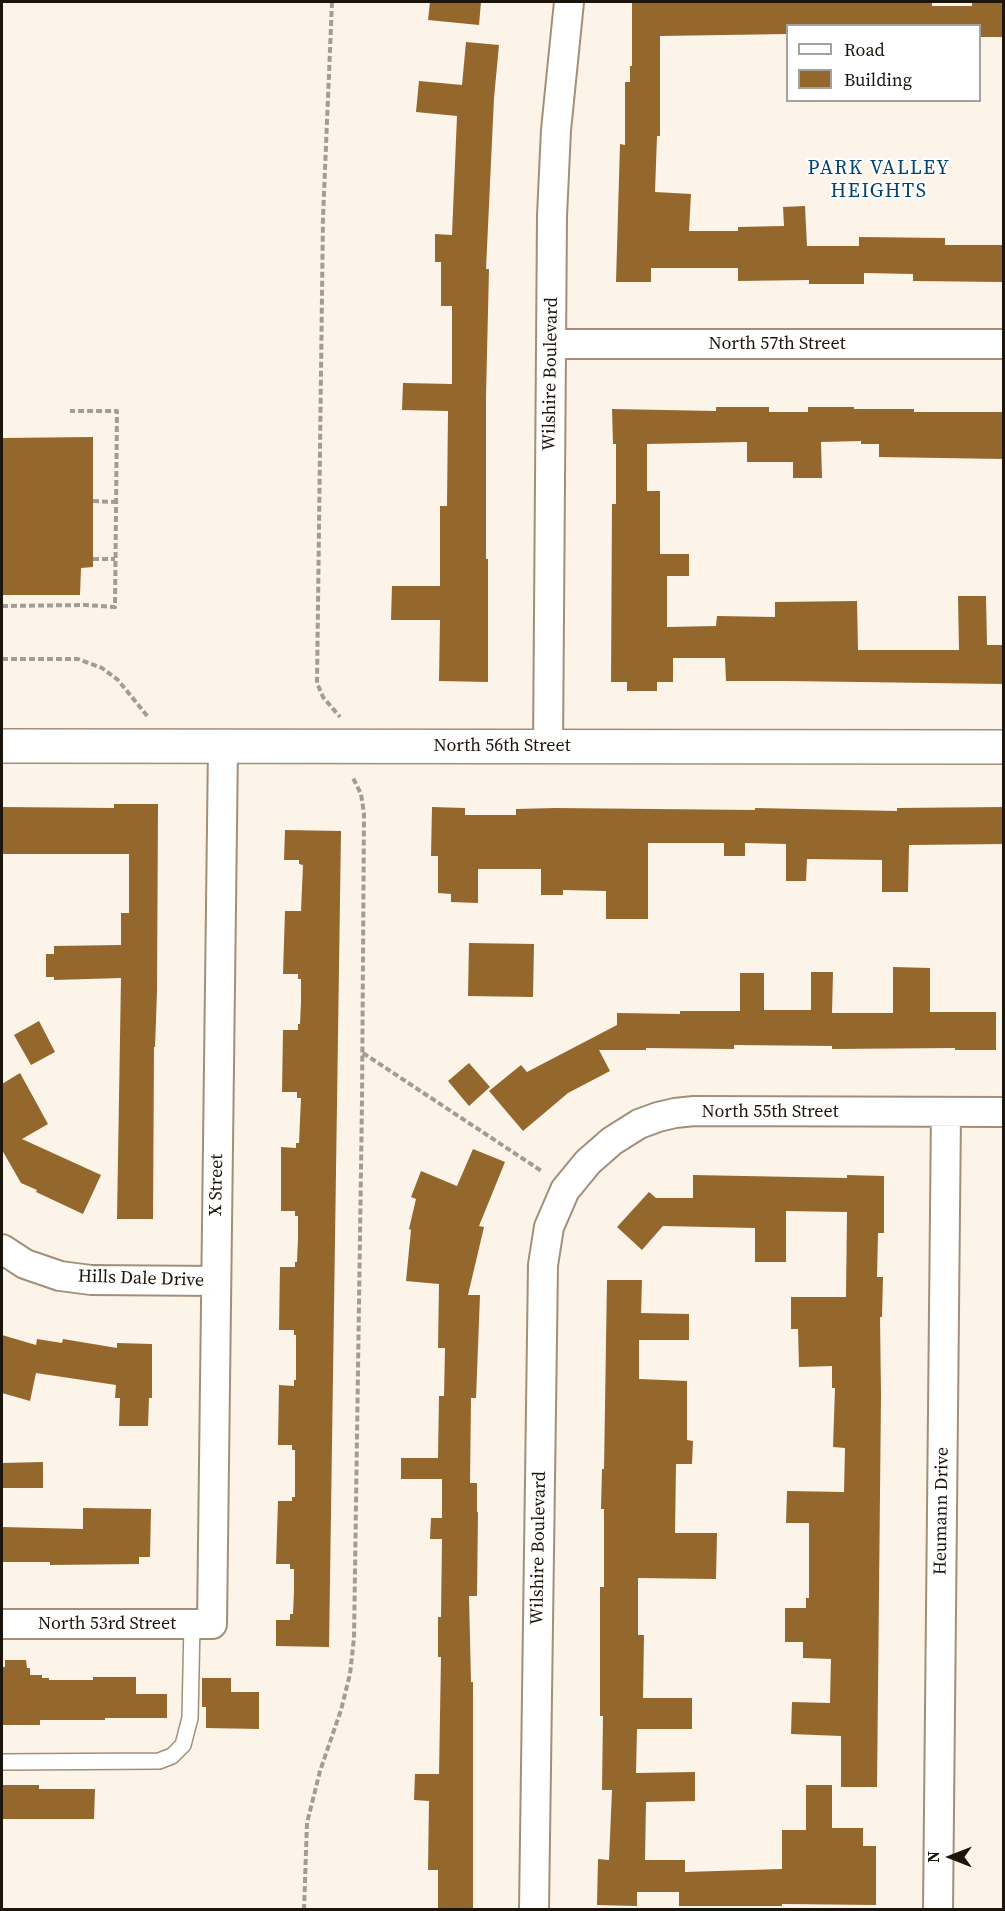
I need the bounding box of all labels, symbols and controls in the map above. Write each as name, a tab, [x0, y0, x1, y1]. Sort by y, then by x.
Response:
legend	[786, 24, 981, 102]
text: Road	[844, 37, 885, 62]
text: Building	[844, 67, 912, 92]
district label: PARK VALLEY HEIGHTS	[808, 157, 950, 204]
street label: Wilshire Boulevard	[539, 297, 563, 451]
street label: North 57th Street	[708, 333, 846, 355]
street label: North 56th Street	[433, 735, 571, 757]
street label: North 55th Street	[701, 1101, 839, 1123]
street label: X Street	[206, 1154, 228, 1216]
street label: Hills Dale Drive	[77, 1266, 205, 1292]
street label: Heumann Drive	[930, 1447, 954, 1575]
street label: Wilshire Boulevard	[527, 1471, 551, 1625]
street label: North 53rd Street	[38, 1613, 176, 1635]
north arrow	[921, 1827, 981, 1887]
text: N	[922, 1851, 944, 1863]

